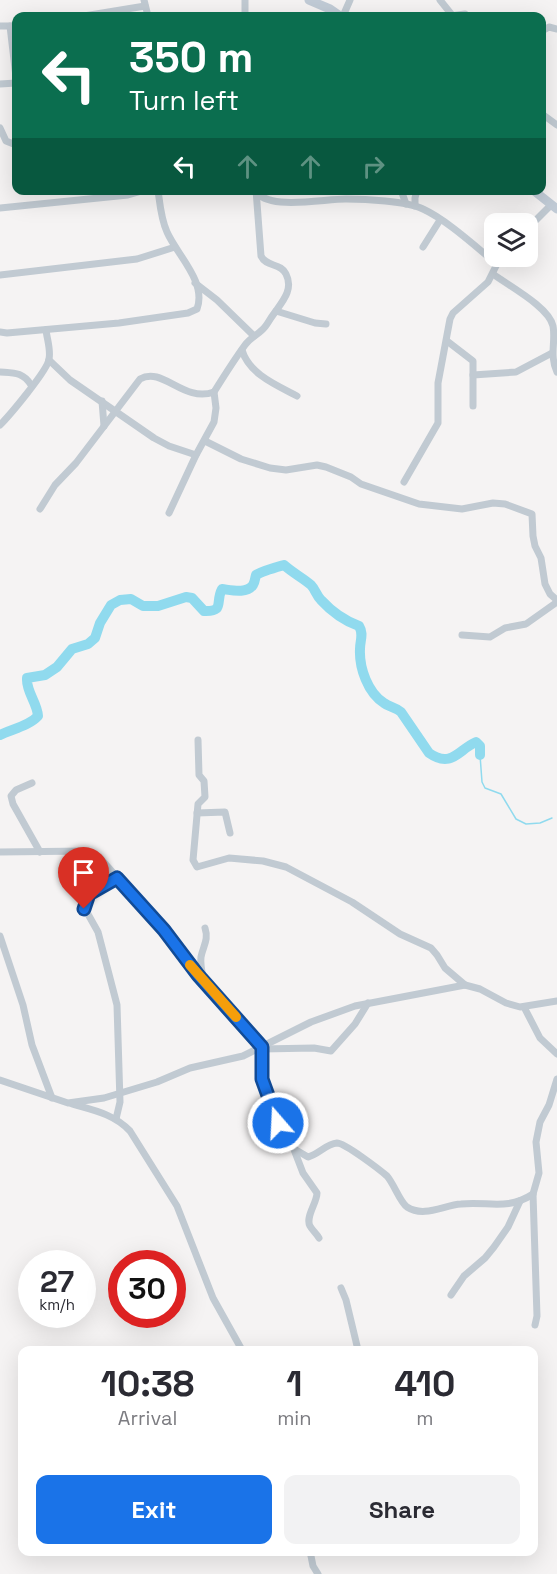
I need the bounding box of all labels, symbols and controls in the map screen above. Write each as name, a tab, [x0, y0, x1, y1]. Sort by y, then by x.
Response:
text: 350 m	[129, 31, 254, 84]
icon: left	[30, 36, 108, 114]
text: Turn left	[129, 83, 239, 118]
icon: left	[168, 150, 201, 183]
icon: ahead	[231, 150, 264, 183]
icon: ahead	[294, 150, 327, 183]
icon: right	[357, 150, 390, 183]
map controls	[484, 213, 538, 267]
button: layers	[484, 213, 538, 267]
pin	[58, 847, 109, 909]
icon: arrive	[67, 856, 100, 889]
position arrow	[246, 1091, 310, 1155]
speed limit sign: 30	[108, 1250, 186, 1328]
text: 27	[40, 1262, 74, 1301]
text: km/h	[39, 1295, 75, 1314]
text: 10:38	[101, 1361, 194, 1407]
text: 1	[286, 1361, 302, 1407]
text: 410	[394, 1361, 455, 1407]
text: Arrival	[118, 1405, 177, 1431]
text: min	[277, 1405, 312, 1431]
text: m	[416, 1405, 433, 1431]
button: Exit	[36, 1475, 272, 1544]
button: Share	[284, 1475, 520, 1544]

